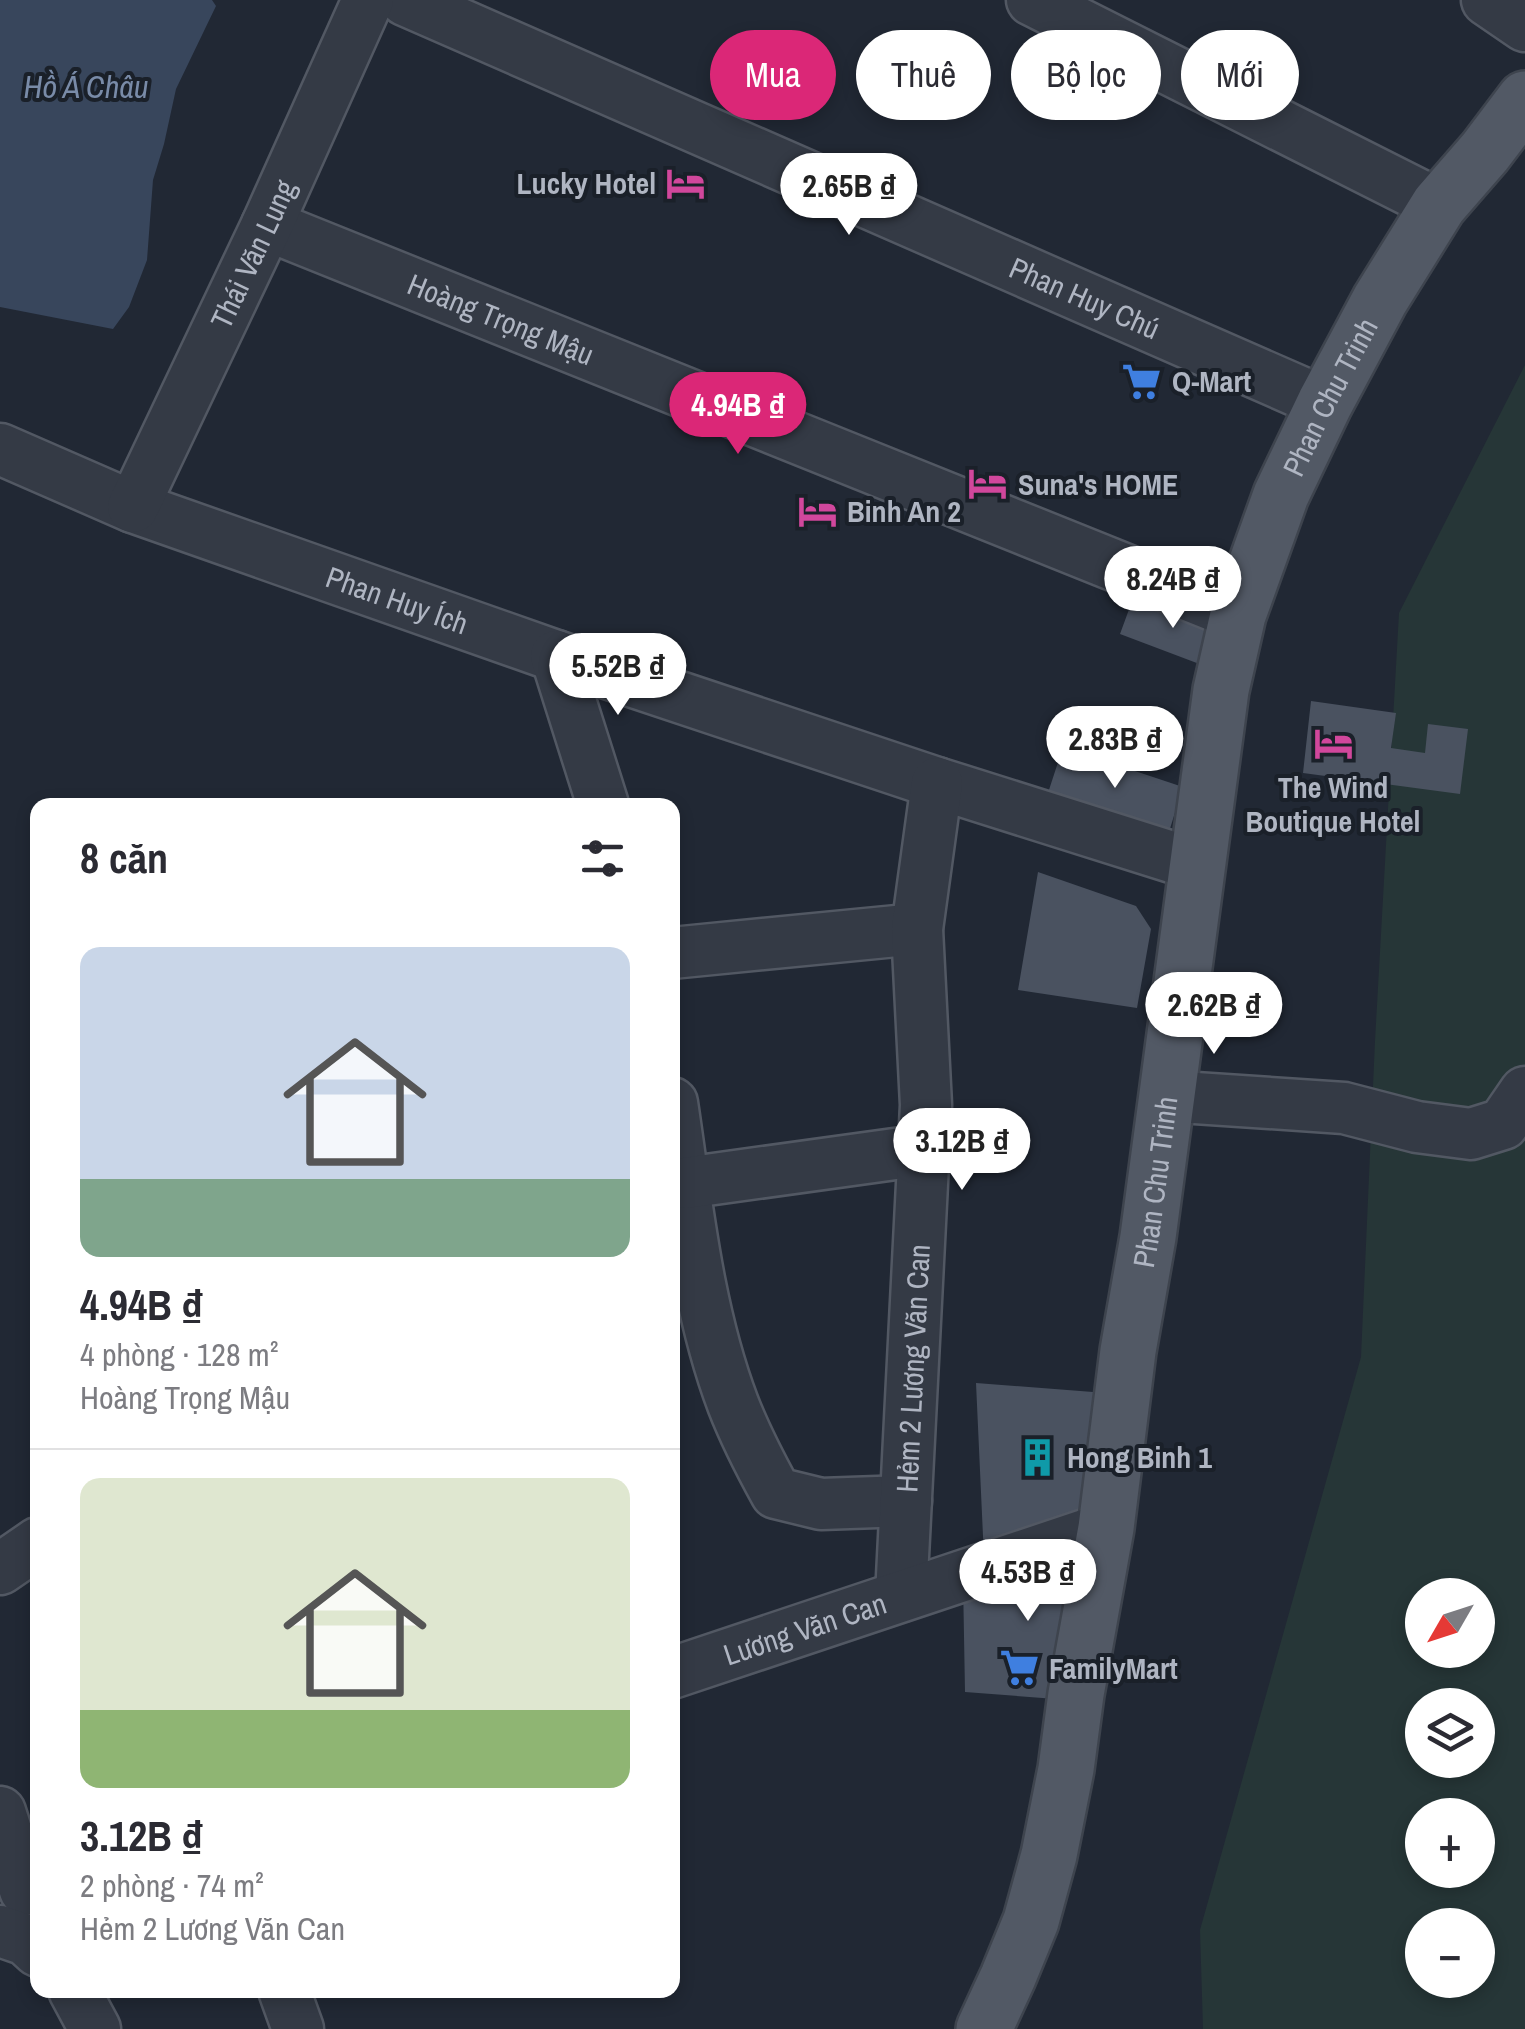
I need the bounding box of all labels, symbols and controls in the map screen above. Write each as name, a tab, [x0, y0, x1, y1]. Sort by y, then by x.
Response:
chip: Mua	[710, 30, 836, 120]
chip: Thuê	[856, 30, 991, 120]
chip: Bộ lọc	[1011, 30, 1161, 120]
chip: Mới	[1181, 30, 1299, 120]
water label: Hồ Á Châu	[24, 65, 148, 108]
pin: 2.65B ₫	[757, 153, 941, 238]
hotel icon: Lucky Hotel	[665, 162, 707, 204]
place label: Lucky Hotel	[517, 163, 656, 203]
text: 2.65B ₫	[802, 164, 896, 207]
street label: Thái Văn Lung	[201, 173, 305, 335]
street label: Phan Huy Chú	[1003, 247, 1166, 348]
street label: Hoàng Trọng Mậu	[402, 264, 600, 374]
street label: Phan Chu Trinh	[1273, 311, 1387, 483]
supermarket icon: Q-Mart	[1121, 360, 1163, 402]
place label: Q-Mart	[1172, 361, 1251, 401]
pin: 4.94B ₫	[646, 372, 830, 457]
text: 4.94B ₫	[691, 383, 785, 426]
hotel icon: Suna's HOME	[967, 463, 1009, 505]
place label: Suna's HOME	[1018, 464, 1178, 504]
hotel icon: Binh An 2	[796, 490, 838, 532]
place label: Binh An 2	[847, 491, 961, 531]
pin: 8.24B ₫	[1081, 546, 1265, 631]
street label: Phan Huy Ích	[321, 557, 473, 643]
text: 8.24B ₫	[1126, 557, 1220, 600]
pin: 5.52B ₫	[526, 633, 710, 718]
text: 5.52B ₫	[571, 644, 665, 687]
pin: 2.83B ₫	[1023, 706, 1207, 791]
text: 2.83B ₫	[1068, 717, 1162, 760]
hotel icon: The Wind Boutique Hotel	[1312, 722, 1354, 764]
place label: The Wind Boutique Hotel	[1246, 767, 1420, 841]
text: 8 căn	[80, 830, 168, 886]
icon: filters	[575, 831, 630, 886]
pin: 2.62B ₫	[1122, 972, 1306, 1057]
text: 2.62B ₫	[1167, 983, 1261, 1026]
icon: home	[265, 1012, 445, 1192]
street label: Phan Chu Trinh	[1123, 1094, 1187, 1271]
pin: 3.12B ₫	[870, 1108, 1054, 1193]
text: 3.12B ₫	[915, 1119, 1009, 1162]
street label: Hẻm 2 Lương Văn Can	[886, 1243, 939, 1493]
text: 4.94B ₫	[80, 1277, 203, 1333]
text: 4 phòng · 128 m²	[80, 1333, 278, 1376]
text: Hoàng Trọng Mậu	[80, 1376, 290, 1419]
building icon: Hong Binh 1	[1016, 1436, 1058, 1478]
place label: Hong Binh 1	[1067, 1437, 1212, 1477]
pin: 4.53B ₫	[936, 1539, 1120, 1624]
icon: home	[265, 1543, 445, 1723]
text: 4.53B ₫	[981, 1550, 1075, 1593]
north arrow	[1405, 1578, 1495, 1668]
map controls	[1405, 1578, 1495, 1998]
street label: Lương Văn Can	[718, 1583, 891, 1674]
supermarket icon: FamilyMart	[998, 1647, 1040, 1689]
place label: FamilyMart	[1049, 1648, 1178, 1688]
button: layers	[1405, 1688, 1495, 1778]
button: +	[1405, 1798, 1495, 1888]
text: 3.12B ₫	[80, 1808, 203, 1864]
text: 2 phòng · 74 m²	[80, 1864, 264, 1907]
text: Hẻm 2 Lương Văn Can	[80, 1907, 345, 1950]
button: −	[1405, 1908, 1495, 1998]

